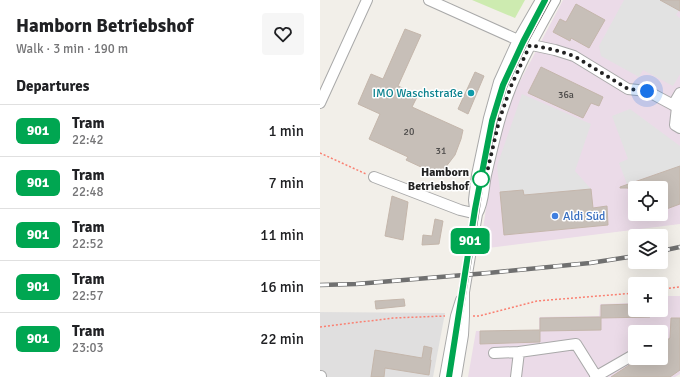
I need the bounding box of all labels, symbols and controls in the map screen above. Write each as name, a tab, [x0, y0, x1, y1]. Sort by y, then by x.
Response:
button: heart	[262, 13, 304, 55]
text: Hamborn Betriebshof	[16, 14, 193, 38]
text: Walk · 3 min · 190 m	[16, 41, 128, 57]
text: Departures	[16, 77, 89, 95]
your location	[637, 81, 657, 101]
place label: IMO Waschstraße	[373, 86, 463, 101]
marker: IMO Waschstraße	[466, 88, 476, 98]
house number: 36a	[558, 89, 574, 101]
text: Tram	[72, 114, 105, 132]
text: 901	[27, 122, 49, 139]
text: 1 min	[268, 122, 304, 140]
house number: 20	[404, 126, 414, 138]
text: 22:42	[72, 132, 104, 148]
house number: 31	[436, 145, 446, 157]
place label: Hamborn Betriebshof	[408, 165, 470, 194]
text: Tram	[72, 166, 105, 184]
marker: Hamborn Betriebshof	[472, 170, 490, 188]
text: 901	[27, 174, 49, 191]
text: 7 min	[268, 174, 304, 192]
map controls	[628, 181, 668, 365]
button: locate	[628, 181, 668, 221]
text: 22:48	[72, 184, 104, 200]
place label: Aldi Süd	[563, 209, 605, 224]
marker: Aldi Süd	[550, 211, 560, 221]
text: Tram	[72, 218, 105, 236]
text: 901	[27, 226, 49, 243]
text: 11 min	[260, 226, 304, 244]
line badge: 901	[447, 228, 493, 254]
button: layers	[628, 229, 668, 269]
text: 901	[459, 232, 481, 249]
text: 22:52	[72, 236, 104, 252]
text: Tram	[72, 270, 105, 288]
button: +	[628, 277, 668, 317]
text: 901	[27, 278, 49, 295]
text: 16 min	[260, 278, 304, 296]
text: 22:57	[72, 288, 104, 304]
text: Tram	[72, 322, 105, 340]
button: −	[628, 325, 668, 365]
text: 901	[27, 330, 49, 347]
text: 22 min	[260, 330, 304, 348]
text: 23:03	[72, 340, 104, 356]

